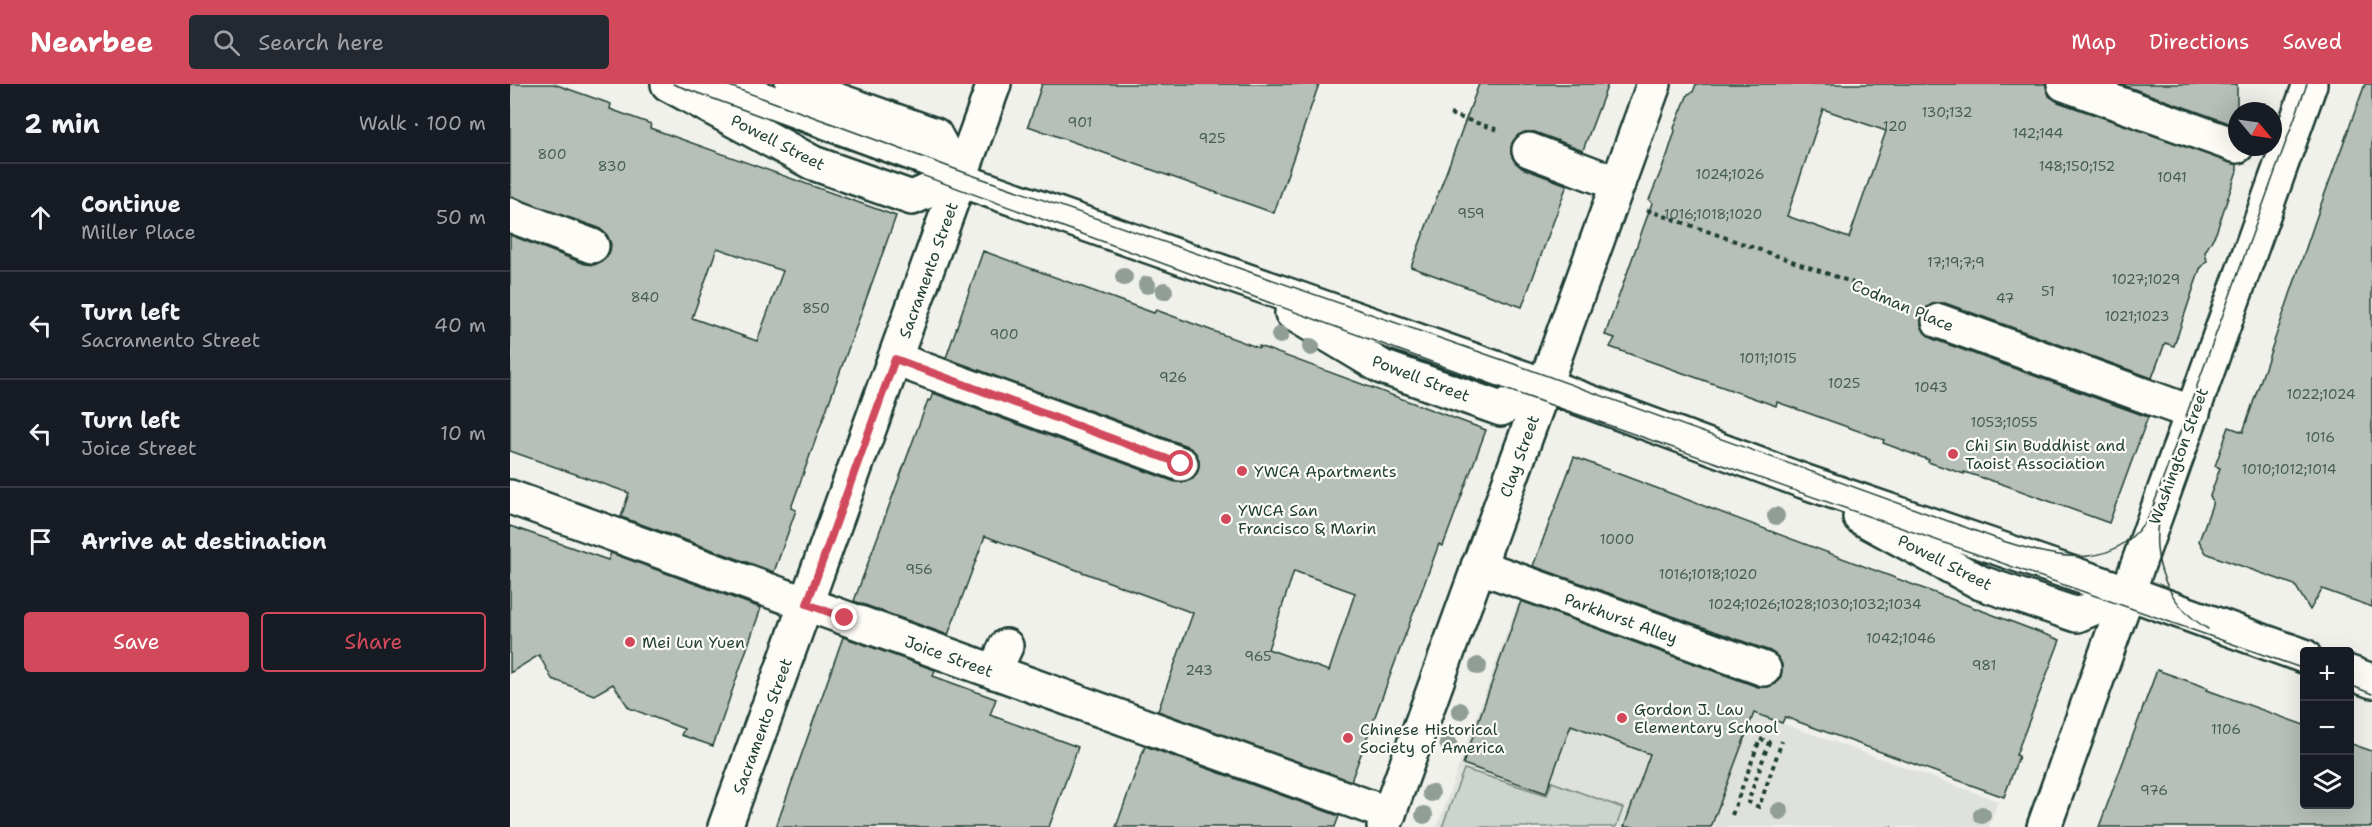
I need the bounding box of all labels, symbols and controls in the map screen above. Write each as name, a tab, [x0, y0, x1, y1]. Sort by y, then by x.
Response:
search box	[189, 15, 609, 69]
text: Nearbee	[30, 23, 153, 61]
icon: search	[210, 26, 243, 59]
text: Search here	[258, 28, 384, 57]
text: Map	[2071, 28, 2116, 56]
text: Directions	[2149, 28, 2249, 56]
text: Saved	[2282, 28, 2342, 56]
north arrow	[2228, 102, 2282, 156]
house number: 130;132	[1921, 103, 1973, 121]
text: 2 min	[24, 106, 100, 141]
text: Walk · 100 m	[359, 110, 486, 136]
street label: Powell Street	[727, 110, 828, 175]
house number: 901	[1068, 113, 1092, 131]
house number: 120	[1883, 117, 1907, 135]
house number: 142;144	[2013, 124, 2064, 142]
house number: 925	[1198, 129, 1226, 147]
house number: 800	[537, 145, 567, 163]
house number: 830	[598, 157, 626, 175]
house number: 148;150;152	[2039, 157, 2115, 175]
house number: 1024;1026	[1696, 165, 1765, 183]
house number: 1041	[2157, 168, 2187, 186]
text: Continue	[81, 190, 181, 219]
street label: Sacramento Street	[894, 199, 963, 341]
icon: ahead	[24, 201, 57, 234]
text: 50 m	[436, 204, 486, 230]
house number: 959	[1457, 204, 1485, 222]
house number: 1016;1018;1020	[1664, 205, 1762, 223]
text: Miller Place	[81, 219, 196, 245]
house number: 17;19;7;9	[1927, 253, 1985, 271]
house number: 1027;1029	[2112, 270, 2180, 288]
street label: Codman Place	[1849, 275, 1957, 336]
house number: 51	[2041, 282, 2055, 300]
house number: 840	[631, 288, 659, 306]
house number: 47	[1996, 289, 2014, 307]
text: Turn left	[81, 298, 180, 327]
house number: 850	[802, 299, 830, 317]
house number: 1021;1023	[2104, 307, 2170, 325]
icon: left	[24, 309, 57, 342]
text: 40 m	[434, 312, 486, 338]
house number: 900	[989, 325, 1019, 343]
text: Sacramento Street	[81, 327, 261, 353]
house number: 1011;1015	[1739, 349, 1797, 367]
street label: Powell Street	[1369, 350, 1473, 407]
house number: 926	[1159, 368, 1187, 386]
house number: 1025	[1828, 374, 1860, 392]
house number: 1043	[1914, 378, 1948, 396]
street label: Washington Street	[2144, 385, 2213, 528]
house number: 1022;1024	[2286, 385, 2356, 403]
text: Turn left	[81, 406, 180, 435]
street label: Clay Street	[1495, 412, 1544, 500]
house number: 1053;1055	[1971, 413, 2037, 431]
icon: left	[24, 417, 57, 450]
text: 10 m	[440, 420, 486, 446]
house number: 1016	[2305, 428, 2335, 446]
text: Joice Street	[81, 435, 197, 461]
place label: Chi Sin Buddhist and Taoist Association	[1965, 435, 2125, 474]
marker: Chi Sin Buddhist and Taoist Association	[1946, 447, 1960, 461]
route start	[1167, 450, 1193, 476]
house number: 1010;1012;1014	[2241, 460, 2337, 478]
place label: YWCA Apartments	[1254, 461, 1397, 482]
marker: YWCA Apartments	[1235, 464, 1249, 478]
place label: YWCA San Francisco & Marin	[1238, 500, 1377, 539]
marker: YWCA San Francisco & Marin	[1219, 512, 1233, 526]
icon: arrive	[24, 525, 57, 558]
text: Arrive at destination	[81, 527, 327, 556]
house number: 1000	[1600, 530, 1634, 548]
street label: Powell Street	[1894, 530, 1995, 595]
house number: 956	[905, 560, 933, 578]
house number: 1016;1018;1020	[1659, 565, 1757, 583]
street label: Parkhurst Alley	[1561, 588, 1680, 649]
house number: 1024;1026;1028;1030;1032;1034	[1708, 595, 1922, 613]
route end	[831, 604, 857, 630]
button: Save	[24, 612, 249, 672]
button: Share	[261, 612, 486, 672]
house number: 1042;1046	[1866, 629, 1936, 647]
street label: Joice Street	[902, 631, 996, 682]
place label: Mei Lun Yuen	[642, 632, 745, 653]
marker: Mei Lun Yuen	[623, 635, 637, 649]
house number: 965	[1244, 647, 1272, 665]
map controls	[2300, 647, 2354, 809]
button: +	[2300, 647, 2354, 701]
street label: Sacramento Street	[728, 655, 797, 797]
house number: 981	[1972, 656, 1996, 674]
house number: 243	[1185, 661, 1213, 679]
place label: Gordon J. Lau Elementary School	[1634, 699, 1778, 738]
button: −	[2300, 701, 2354, 755]
marker: Gordon J. Lau Elementary School	[1615, 711, 1629, 725]
place label: Chinese Historical Society of America	[1360, 719, 1504, 758]
house number: 1106	[2211, 720, 2241, 738]
marker: Chinese Historical Society of America	[1341, 731, 1355, 745]
button: layers	[2300, 755, 2354, 809]
house number: 976	[2140, 781, 2168, 799]

